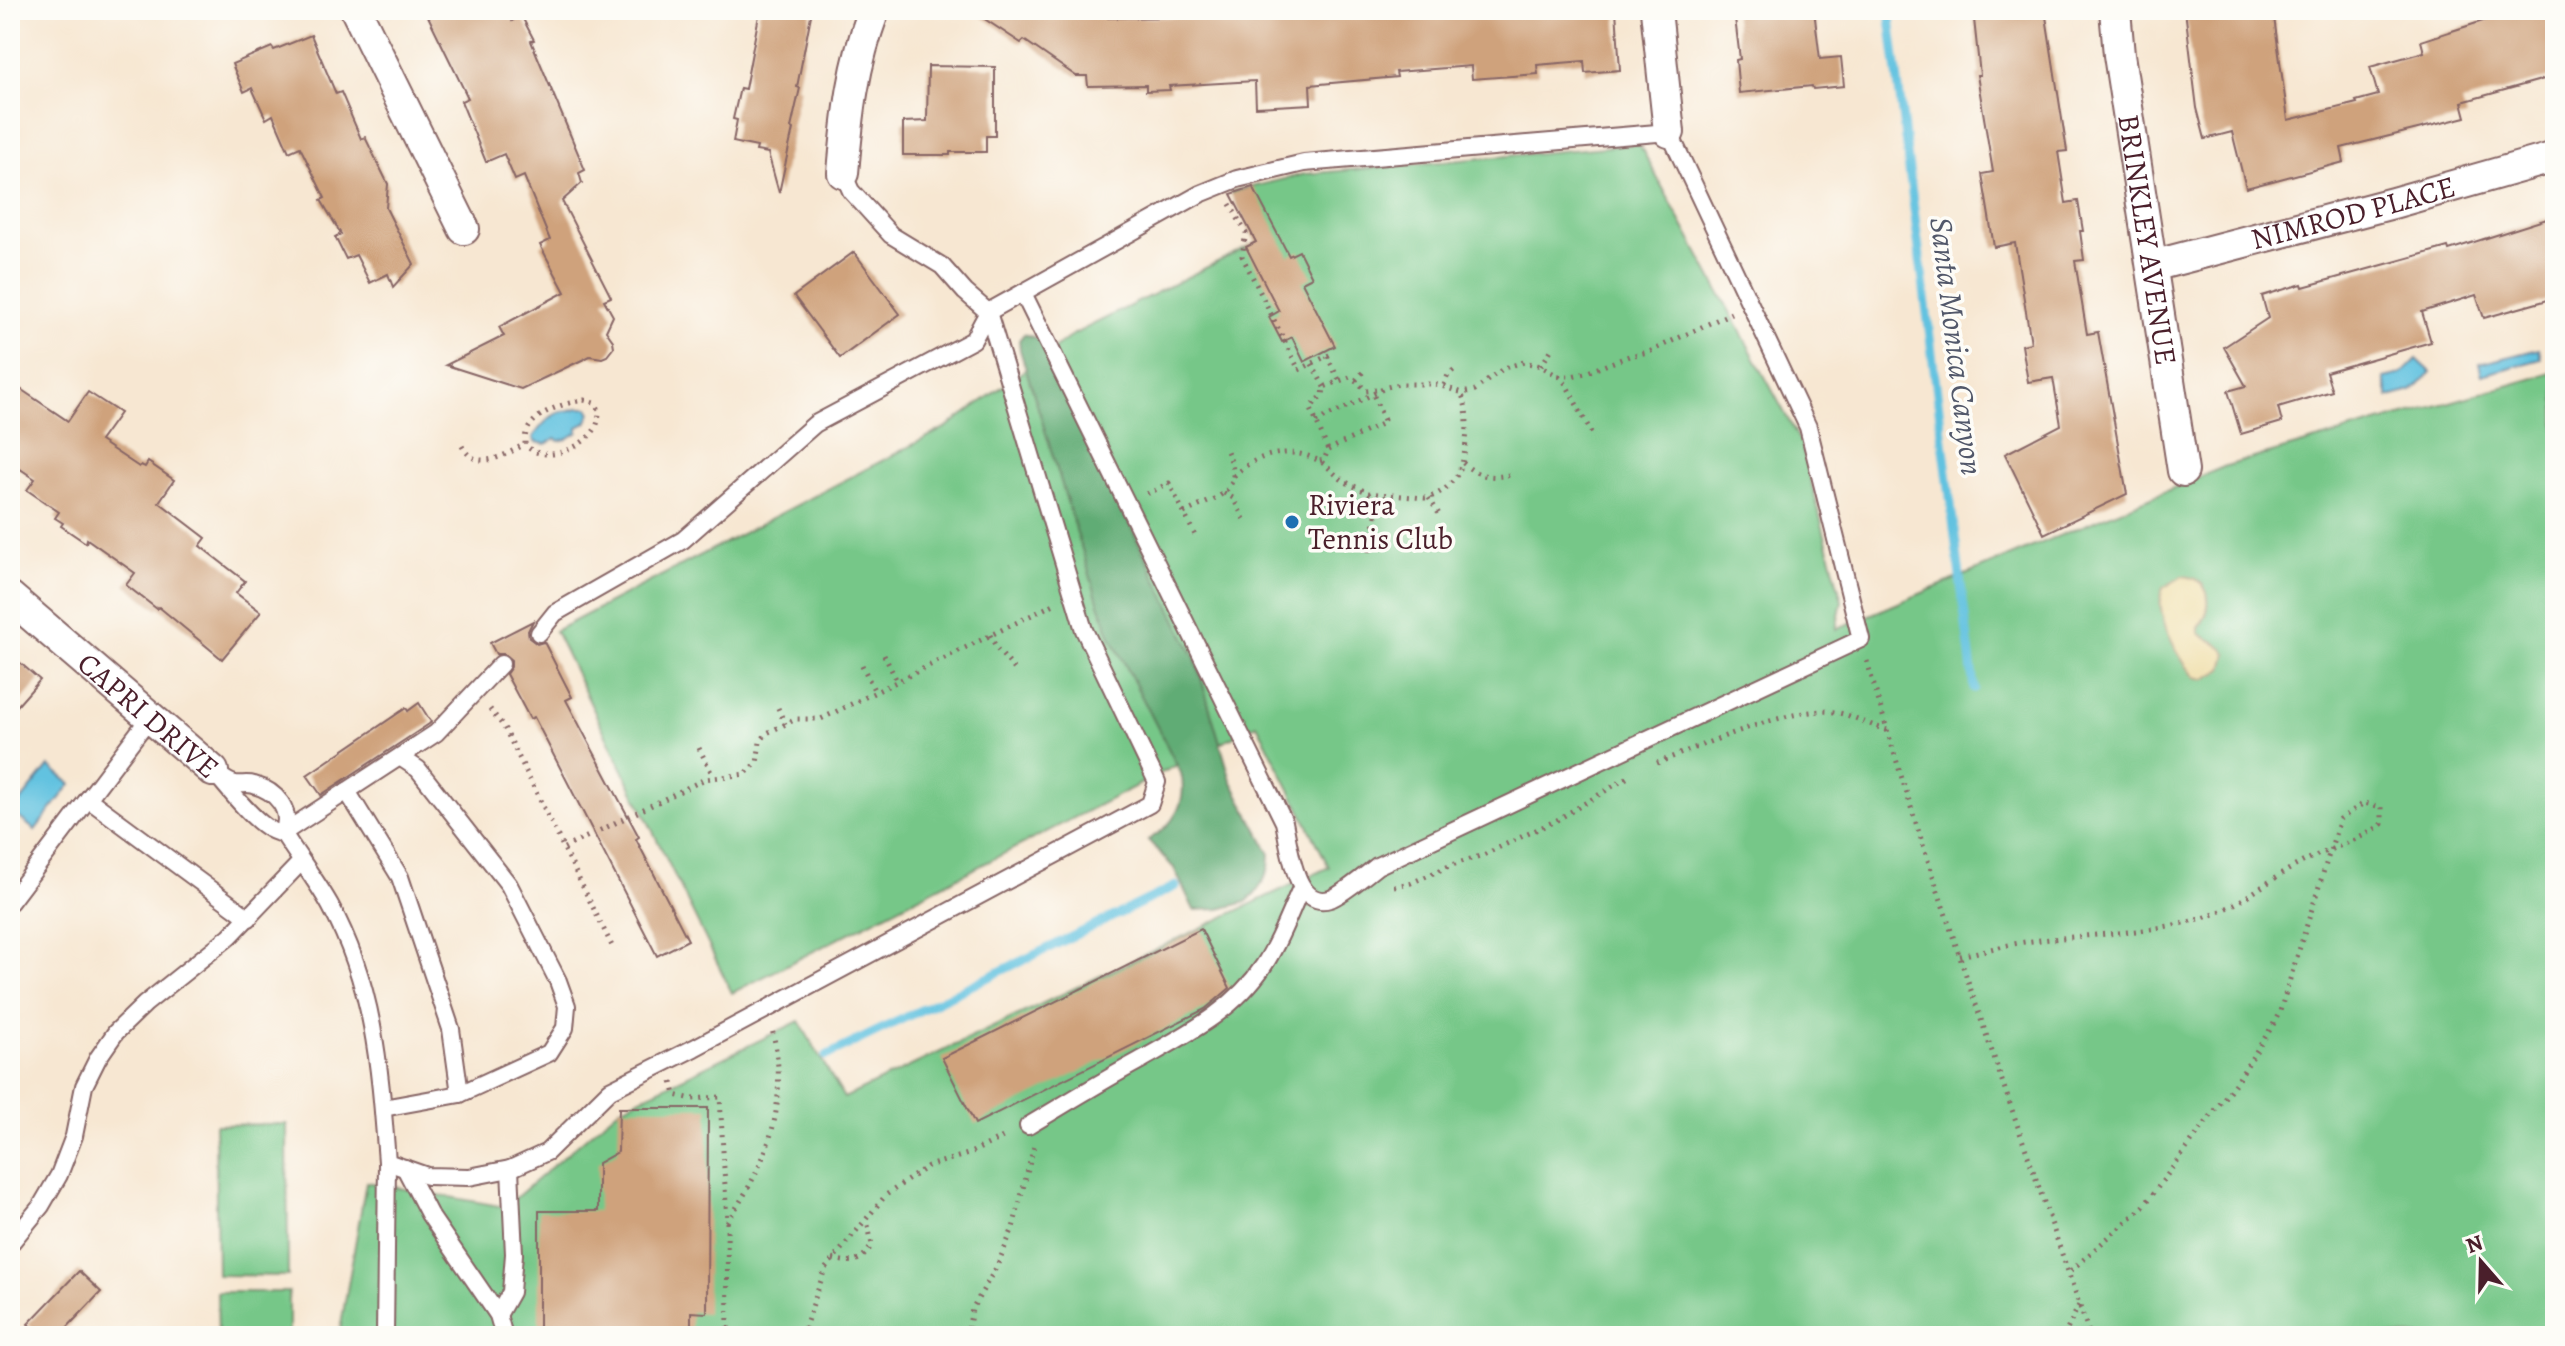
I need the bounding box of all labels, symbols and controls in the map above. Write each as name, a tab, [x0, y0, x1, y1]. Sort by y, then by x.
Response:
street label: BRINKLEY AVENUE	[2108, 112, 2186, 368]
street label: NIMROD PLACE	[2247, 166, 2460, 259]
water label: Santa Monica Canyon	[1919, 214, 1995, 478]
place label: Riviera Tennis Club	[1308, 485, 1453, 559]
marker: Riviera Tennis Club	[1283, 513, 1301, 531]
street label: CAPRI DRIVE	[69, 644, 227, 787]
north arrow	[2441, 1222, 2521, 1302]
text: N	[2462, 1227, 2487, 1261]

